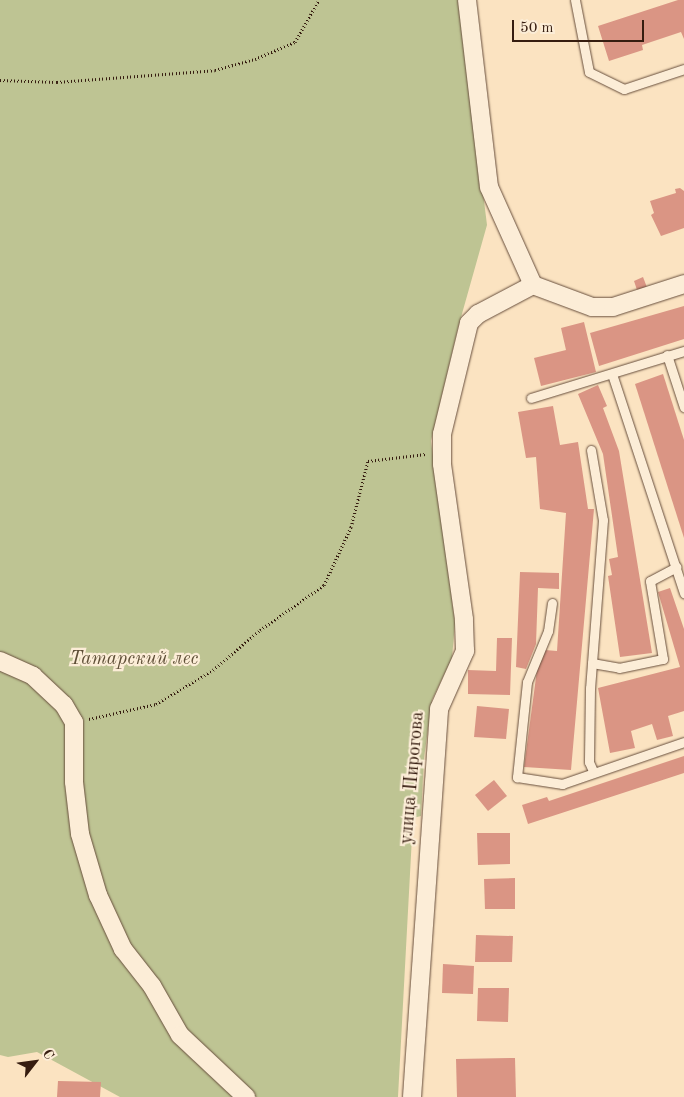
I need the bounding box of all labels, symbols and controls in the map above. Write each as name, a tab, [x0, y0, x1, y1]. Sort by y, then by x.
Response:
scale bar	[514, 10, 646, 42]
text: 50 m	[520, 21, 554, 36]
park label: Татарский лес	[69, 649, 199, 671]
street label: улица Пирогова	[396, 710, 430, 846]
north arrow	[10, 1037, 60, 1087]
text: С	[40, 1047, 56, 1062]

